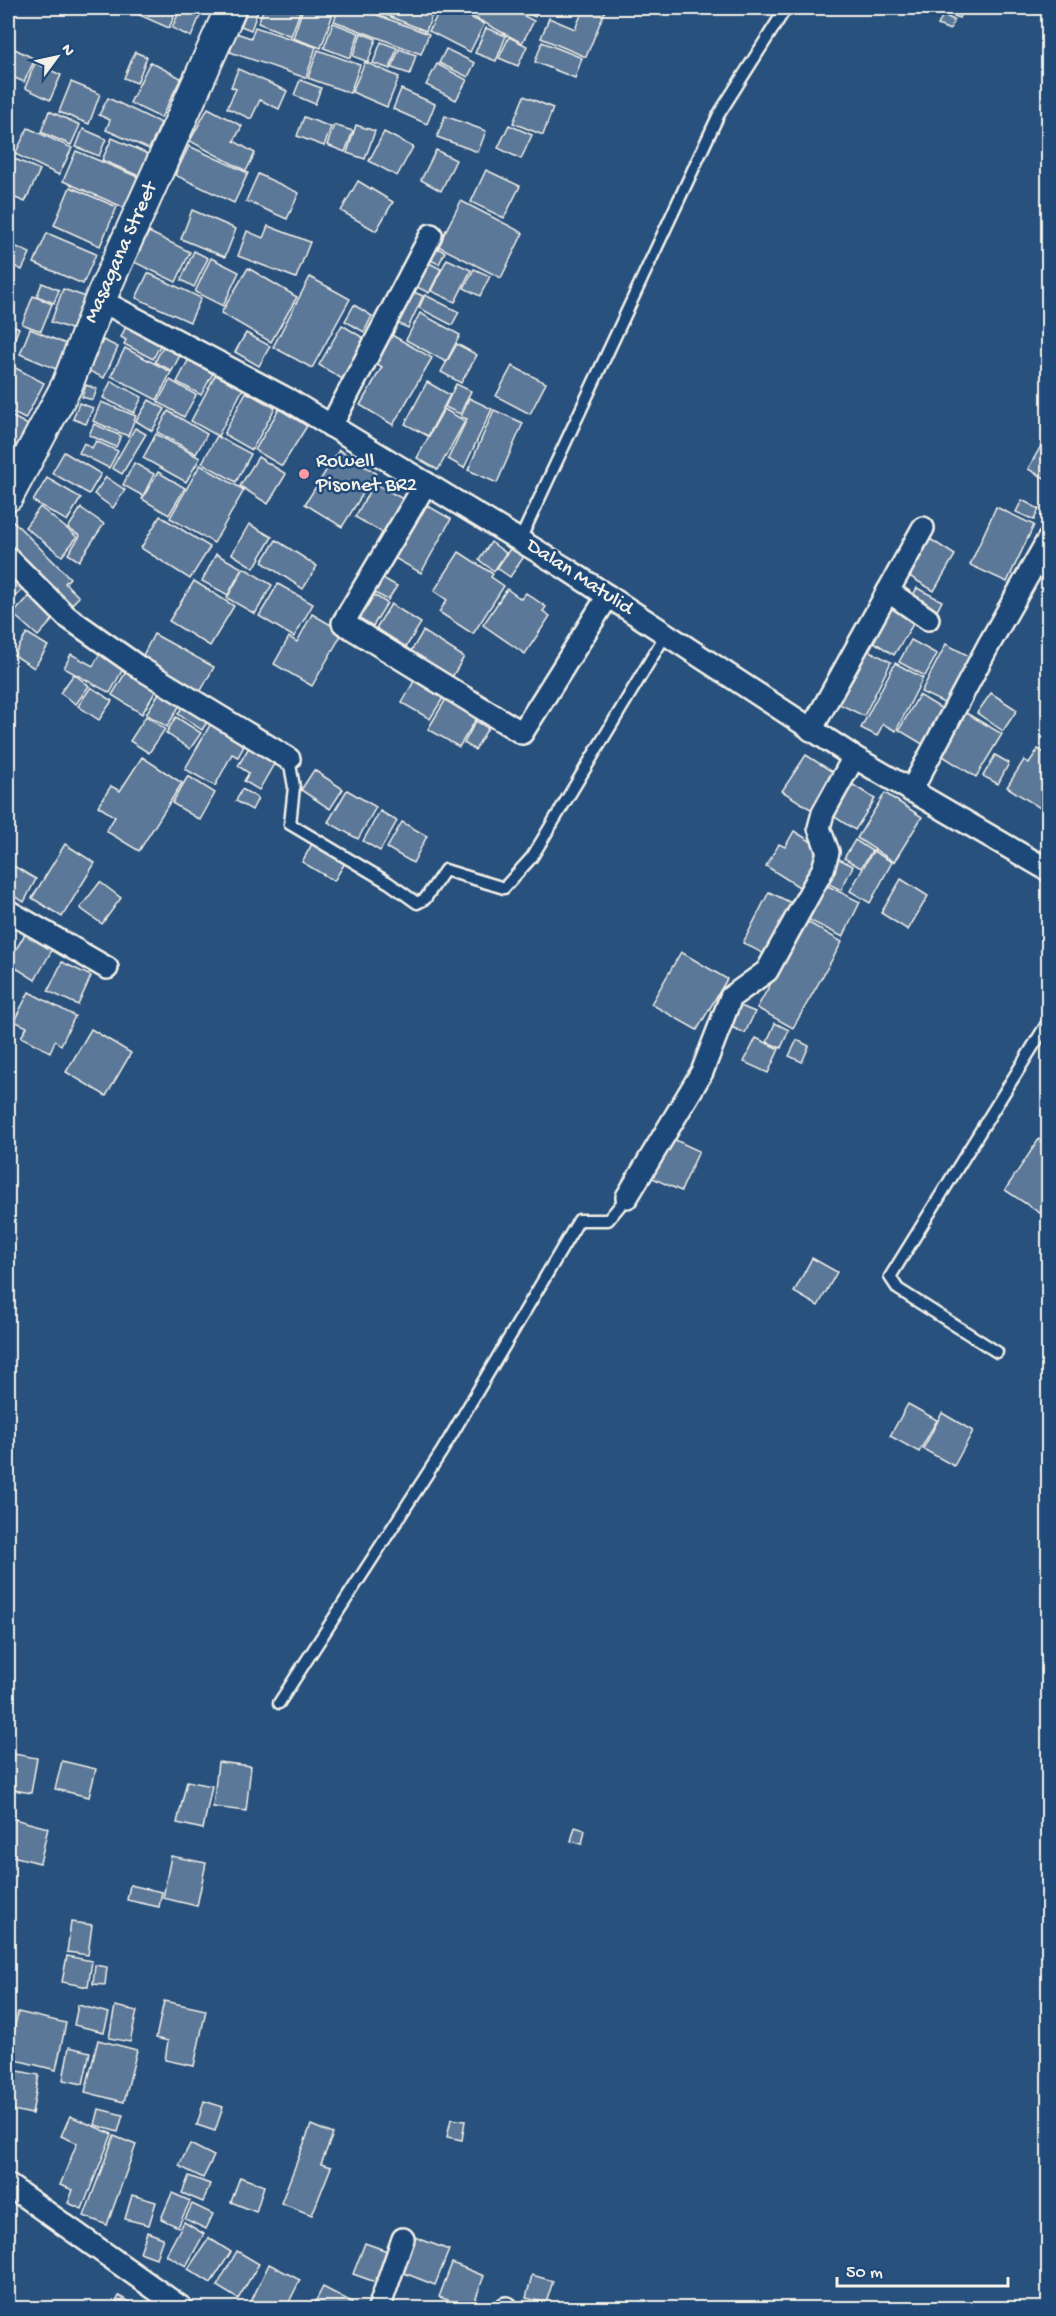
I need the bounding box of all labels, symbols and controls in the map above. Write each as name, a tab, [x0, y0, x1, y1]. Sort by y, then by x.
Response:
north arrow	[27, 27, 87, 87]
text: N	[56, 41, 78, 61]
street label: Masagana Street	[80, 176, 165, 327]
place label: Rowell Pisonet BR2	[315, 450, 417, 499]
marker: Rowell Pisonet BR2	[297, 467, 311, 481]
street label: Dalan Matulid	[519, 533, 639, 623]
scale bar	[837, 2250, 1008, 2288]
text: 50 m	[846, 2263, 883, 2284]

